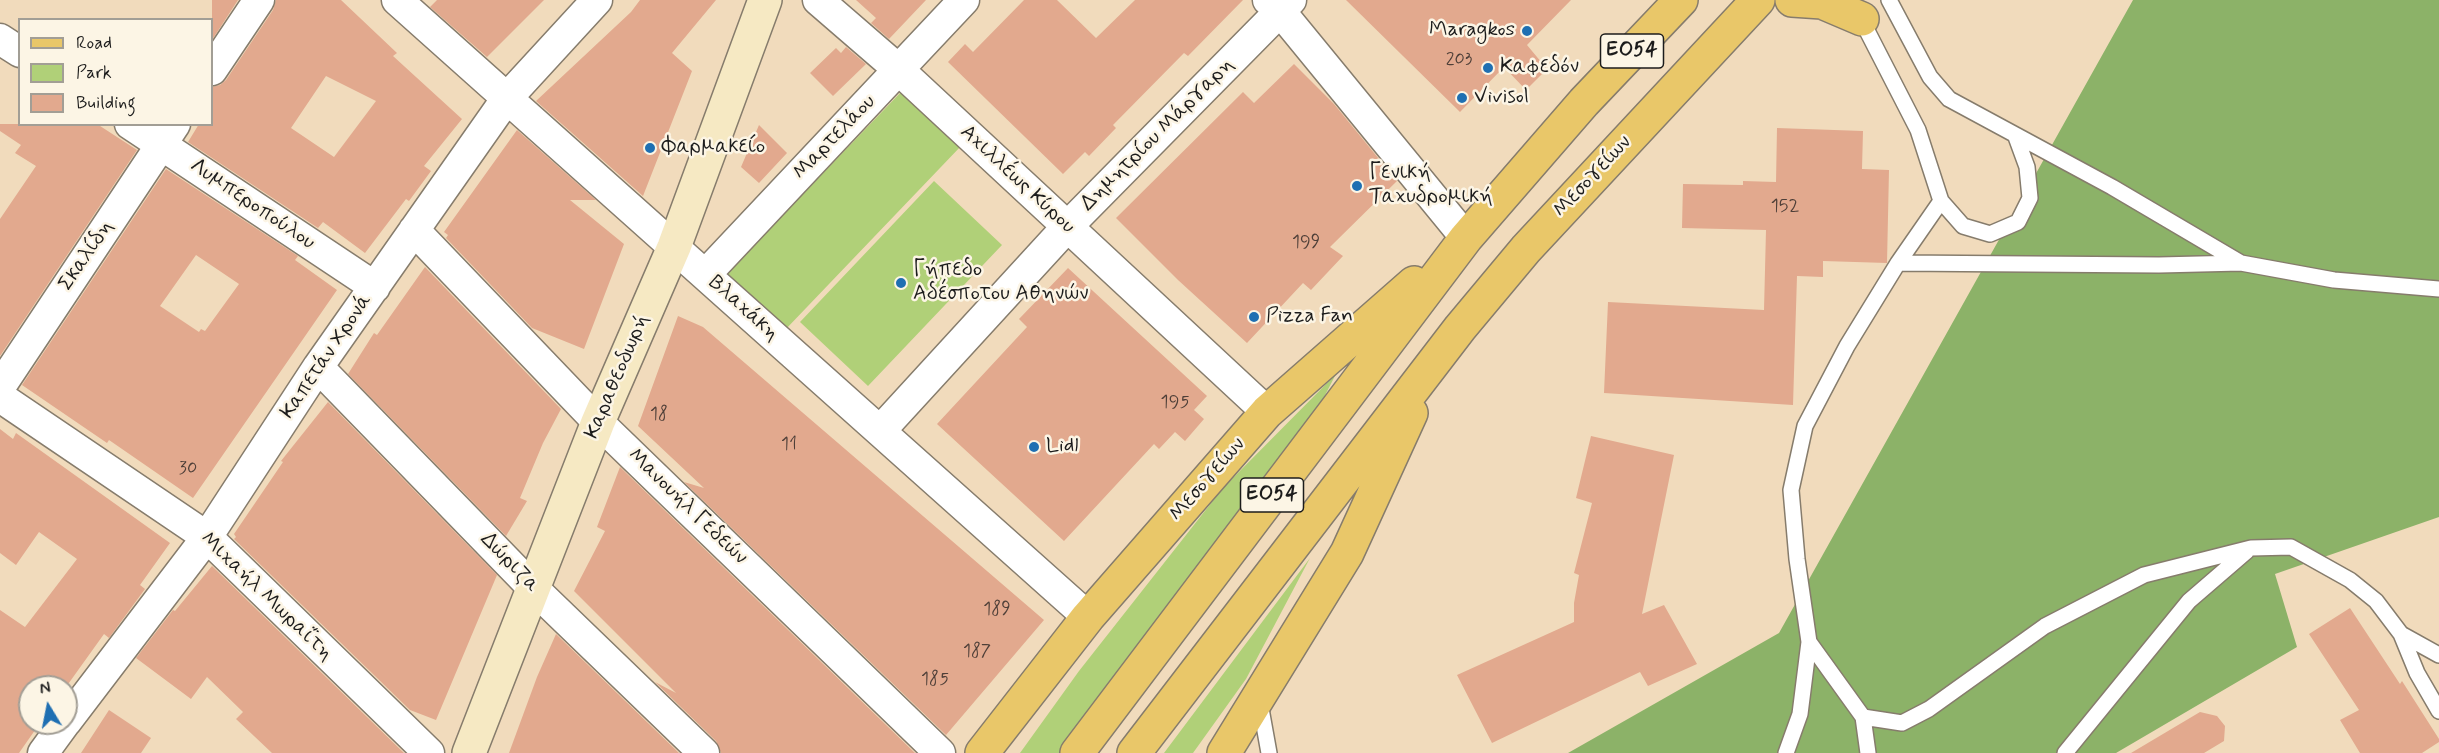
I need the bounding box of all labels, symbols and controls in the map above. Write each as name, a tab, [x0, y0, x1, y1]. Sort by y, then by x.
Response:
legend	[18, 18, 213, 126]
place label: Maragkos	[1429, 18, 1515, 44]
marker: Maragkos	[1520, 24, 1534, 38]
text: Road	[76, 31, 112, 55]
road number: ΕΟ54	[1600, 34, 1664, 68]
house number: 203	[1446, 49, 1472, 71]
street label: Δημητρίου Μάργαρη	[1076, 53, 1240, 217]
place label: Καφεδόν	[1500, 55, 1579, 81]
text: Park	[76, 61, 112, 85]
marker: Καφεδόν	[1481, 61, 1495, 75]
place label: Vivisol	[1474, 85, 1529, 111]
street label: Μαρτελάου	[788, 90, 882, 186]
text: Building	[76, 91, 136, 115]
marker: Vivisol	[1455, 91, 1469, 105]
street label: Αχιλλέως Κύρου	[954, 120, 1080, 240]
street label: Μεσογείων	[1549, 131, 1637, 223]
place label: Φαρμακείο	[662, 135, 765, 161]
marker: Φαρμακείο	[643, 141, 657, 155]
street label: Λυμπεροπούλου	[185, 154, 319, 256]
place label: Γενική Ταχυδρομική	[1369, 161, 1493, 211]
marker: Γενική Ταχυδρομική	[1350, 179, 1364, 193]
house number: 152	[1771, 196, 1799, 218]
street label: Σκαλίδη	[54, 216, 120, 296]
house number: 199	[1292, 232, 1320, 254]
place label: Γήπεδο Αδέσποτου Αθηνών	[913, 258, 1088, 308]
street label: Βλαχάκη	[702, 271, 784, 347]
marker: Γήπεδο Αδέσποτου Αθηνών	[894, 276, 908, 290]
street label: Καπετάν Χρονά	[276, 290, 378, 424]
place label: Pizza Fan	[1266, 304, 1353, 330]
marker: Pizza Fan	[1247, 310, 1261, 324]
street label: Καραθεοδωρή	[580, 311, 656, 443]
house number: 195	[1161, 392, 1189, 414]
house number: 18	[650, 404, 668, 426]
street label: Μεσογείων	[1165, 433, 1251, 527]
house number: 11	[781, 434, 797, 456]
place label: Lidl	[1046, 434, 1078, 460]
marker: Lidl	[1027, 440, 1041, 454]
street label: Μανουήλ Γεδεών	[622, 444, 752, 570]
house number: 30	[179, 458, 197, 480]
road number: ΕΟ54	[1240, 478, 1304, 512]
street label: Μιχαήλ Μωραΐτη	[194, 527, 338, 667]
street label: Δώριζα	[474, 528, 544, 598]
house number: 189	[983, 599, 1011, 621]
house number: 187	[963, 641, 991, 663]
house number: 185	[921, 669, 949, 691]
north arrow	[18, 675, 78, 735]
text: N	[38, 677, 52, 700]

